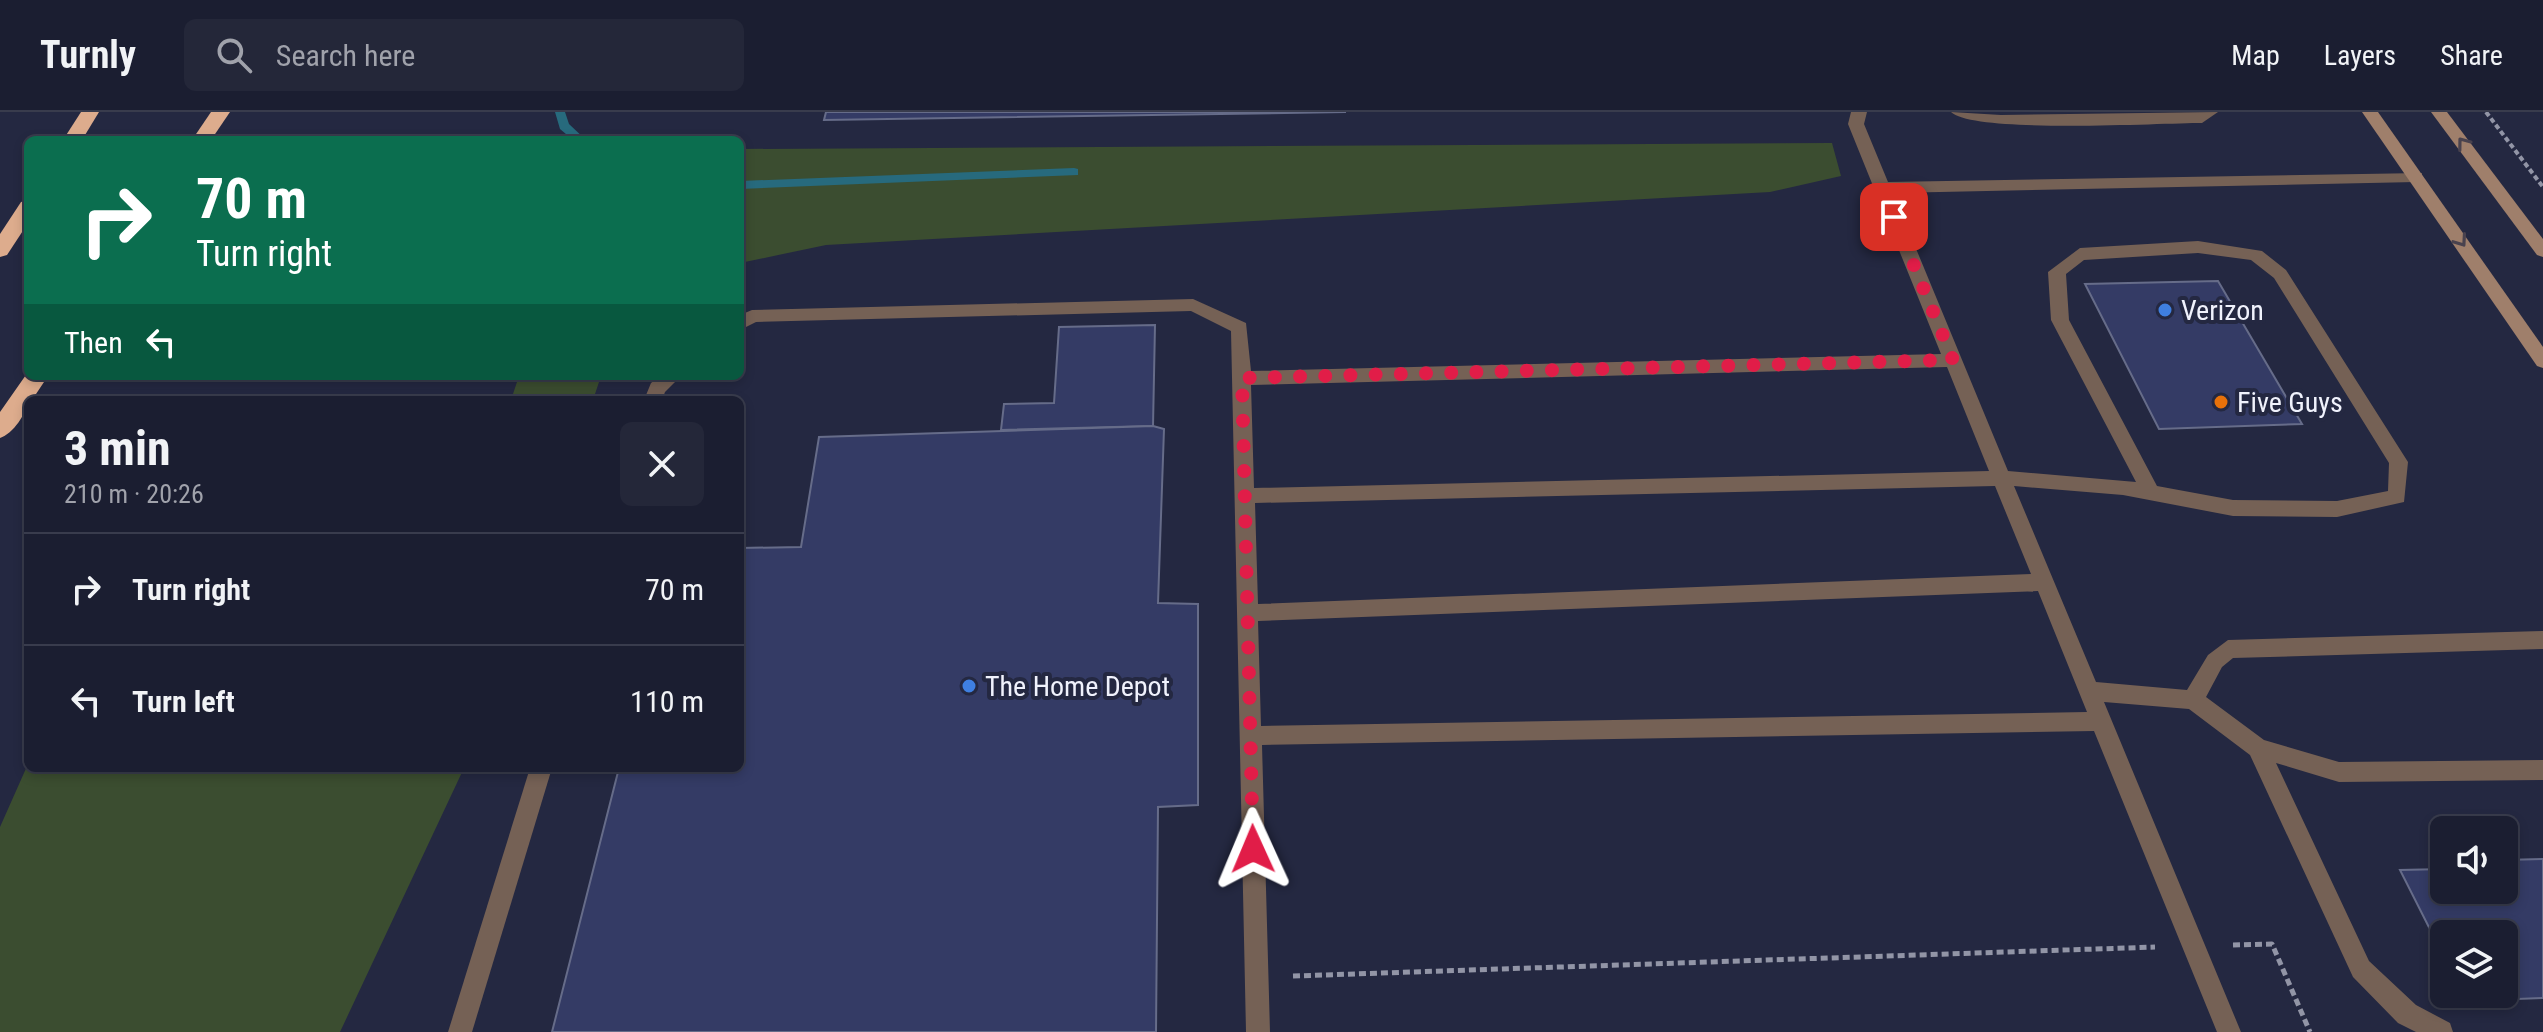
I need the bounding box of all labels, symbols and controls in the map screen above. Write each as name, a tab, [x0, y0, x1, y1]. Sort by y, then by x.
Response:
search box	[184, 19, 744, 91]
text: Turnly	[40, 33, 136, 77]
icon: search	[212, 33, 256, 77]
text: Search here	[276, 38, 415, 73]
text: Map	[2231, 39, 2280, 72]
text: Layers	[2324, 39, 2396, 72]
text: Share	[2440, 39, 2503, 72]
one-way arrow	[2458, 138, 2473, 152]
text: 70 m	[196, 166, 307, 232]
icon: right	[64, 168, 168, 272]
pin	[1860, 183, 1928, 251]
icon: arrive	[1872, 195, 1916, 239]
text: Turn right	[196, 233, 332, 275]
one-way arrow	[2451, 233, 2466, 247]
place label: Verizon	[2181, 294, 2264, 327]
marker: Verizon	[2156, 301, 2174, 319]
icon: left	[139, 320, 183, 364]
text: Then	[64, 325, 123, 360]
place label: Five Guys	[2237, 386, 2343, 419]
marker: Five Guys	[2212, 393, 2230, 411]
text: 3 min	[64, 420, 171, 477]
button: close	[620, 422, 704, 506]
text: 210 m · 20:26	[64, 479, 204, 509]
icon: right	[64, 567, 108, 611]
text: Turn right	[132, 572, 250, 607]
text: 70 m	[645, 572, 704, 607]
place label: The Home Depot	[985, 670, 1170, 703]
marker: The Home Depot	[960, 677, 978, 695]
icon: left	[64, 679, 108, 723]
text: Turn left	[132, 684, 235, 719]
text: 110 m	[630, 684, 704, 719]
position arrow	[1211, 807, 1295, 891]
map controls	[2430, 816, 2518, 1008]
button: sound	[2430, 816, 2518, 904]
button: layers	[2430, 920, 2518, 1008]

